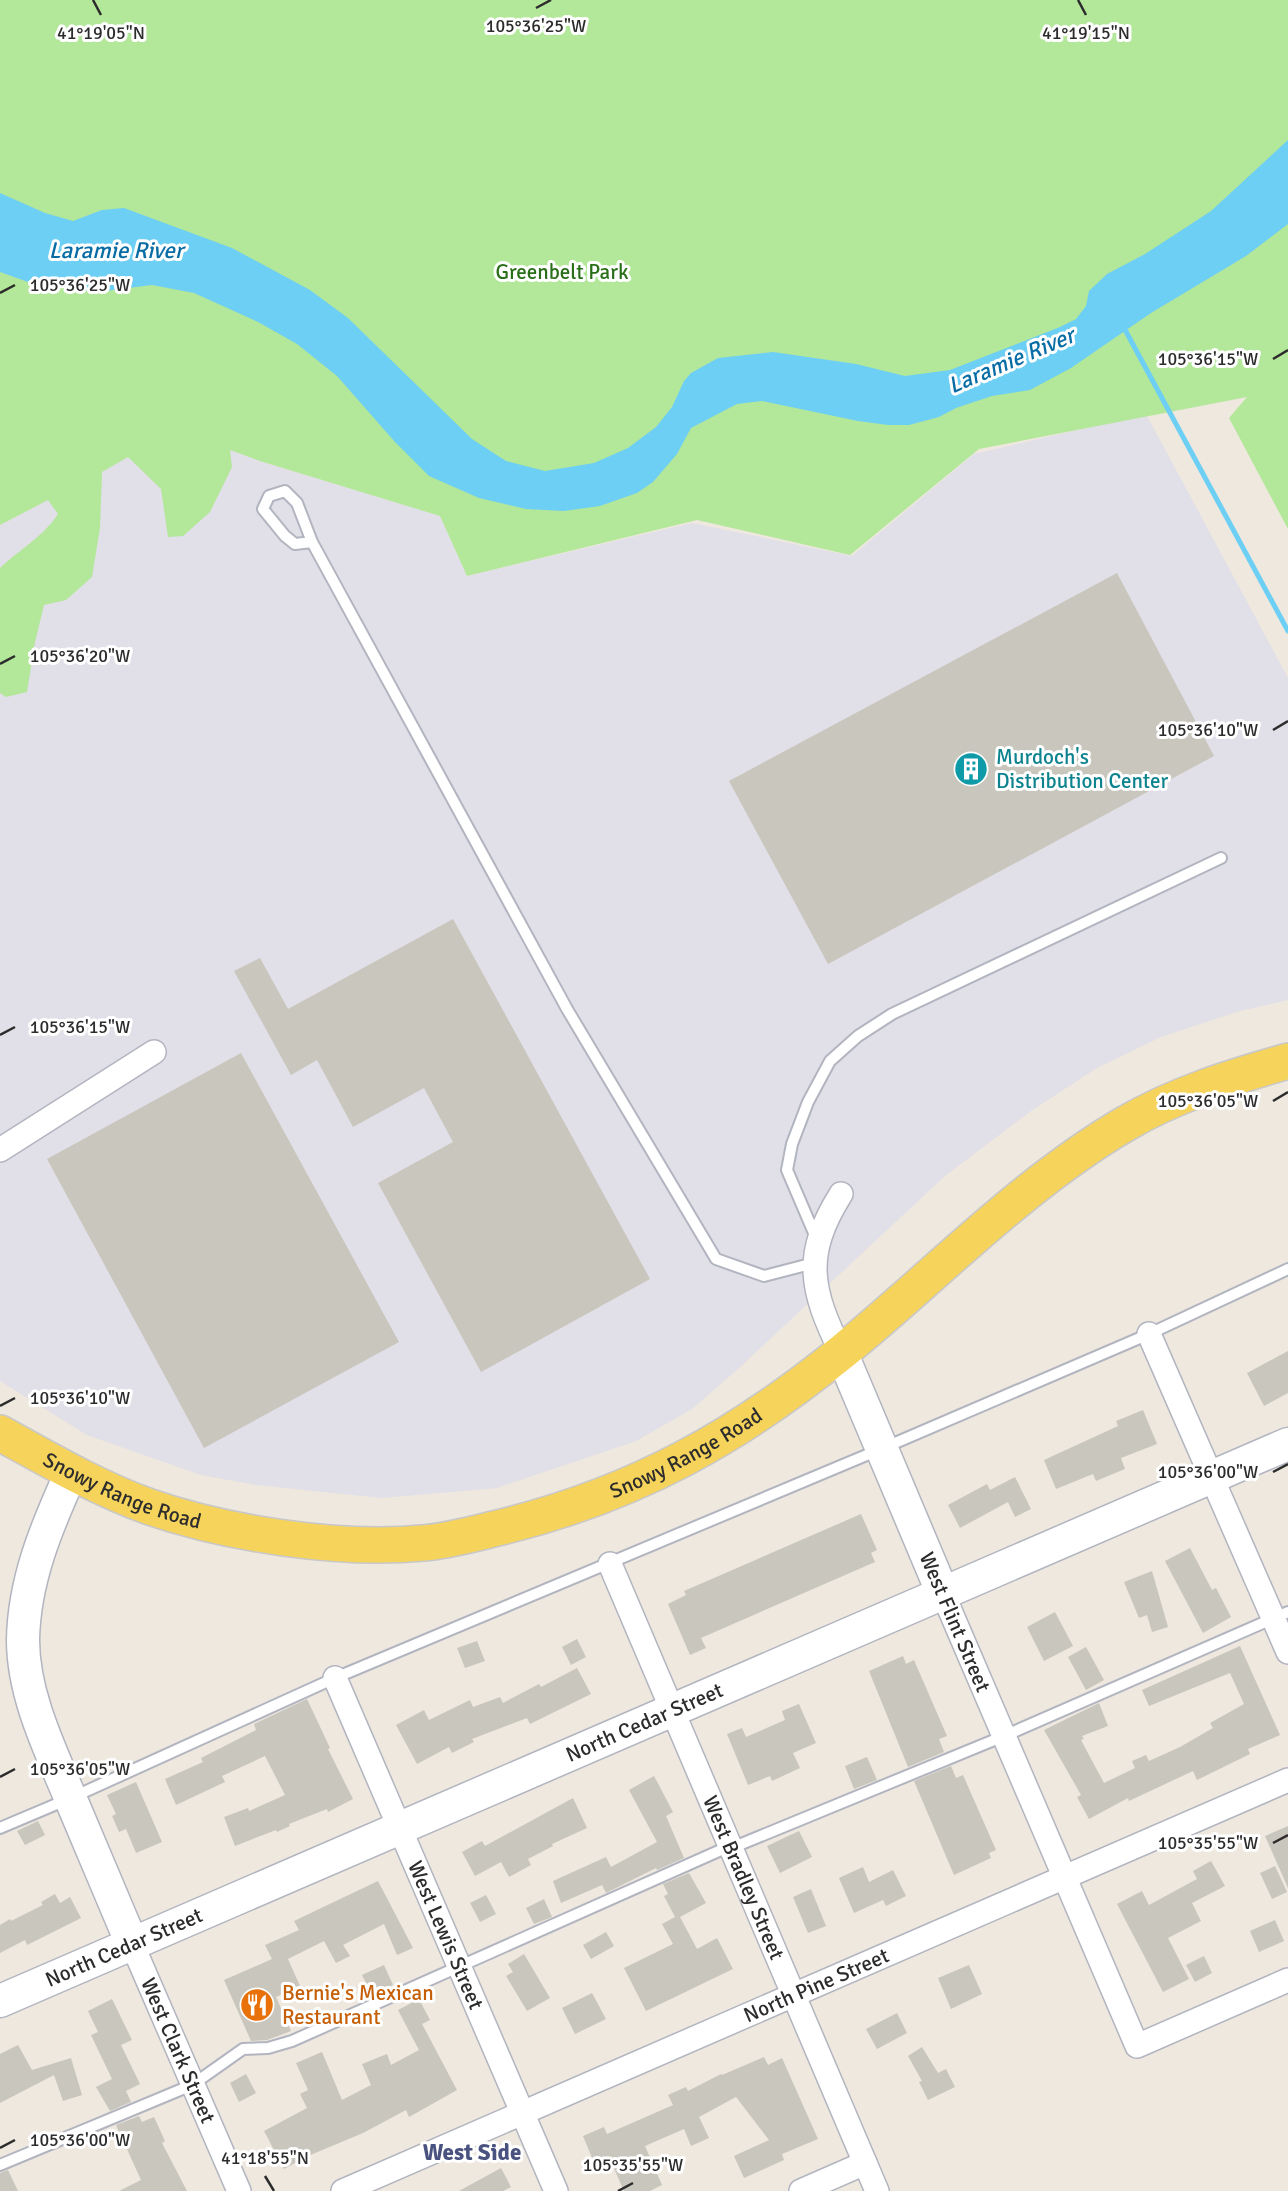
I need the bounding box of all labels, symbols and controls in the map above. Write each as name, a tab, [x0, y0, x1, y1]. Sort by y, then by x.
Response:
text: 105°36'25"W	[486, 15, 586, 37]
text: 41°19'05"N	[57, 22, 145, 44]
text: 41°19'15"N	[1042, 22, 1130, 44]
water label: Laramie River	[49, 236, 187, 265]
park label: Greenbelt Park	[495, 259, 629, 285]
text: 105°36'25"W	[30, 274, 130, 296]
water label: Laramie River	[944, 319, 1082, 400]
text: 105°36'15"W	[1158, 348, 1258, 370]
text: 105°36'20"W	[30, 645, 130, 667]
text: 105°36'10"W	[1158, 719, 1258, 741]
place label: Murdoch's Distribution Center	[996, 744, 1169, 794]
building icon: Murdoch's Distribution Center	[952, 750, 990, 788]
text: 105°36'15"W	[30, 1016, 130, 1038]
text: 105°36'05"W	[1158, 1090, 1258, 1112]
text: 105°36'10"W	[30, 1387, 130, 1409]
street label: Snowy Range Road	[606, 1402, 767, 1504]
street label: Snowy Range Road	[39, 1446, 204, 1535]
text: 105°36'00"W	[1158, 1461, 1258, 1483]
street label: West Flint Street	[914, 1548, 996, 1696]
street label: North Cedar Street	[562, 1677, 727, 1768]
text: 105°36'05"W	[30, 1758, 130, 1780]
street label: West Bradley Street	[697, 1792, 790, 1964]
text: 105°35'55"W	[1158, 1832, 1258, 1854]
street label: West Lewis Street	[402, 1857, 489, 2013]
street label: North Cedar Street	[41, 1902, 207, 1993]
street label: North Pine Street	[740, 1942, 893, 2028]
street label: West Clark Street	[135, 1974, 221, 2127]
place label: Bernie's Mexican Restaurant	[282, 1980, 434, 2030]
restaurant icon: Bernie's Mexican Restaurant	[238, 1986, 276, 2024]
text: 105°36'00"W	[30, 2129, 130, 2151]
district label: West Side	[423, 2138, 521, 2167]
text: 41°18'55"N	[221, 2147, 309, 2169]
text: 105°35'55"W	[583, 2154, 683, 2176]

